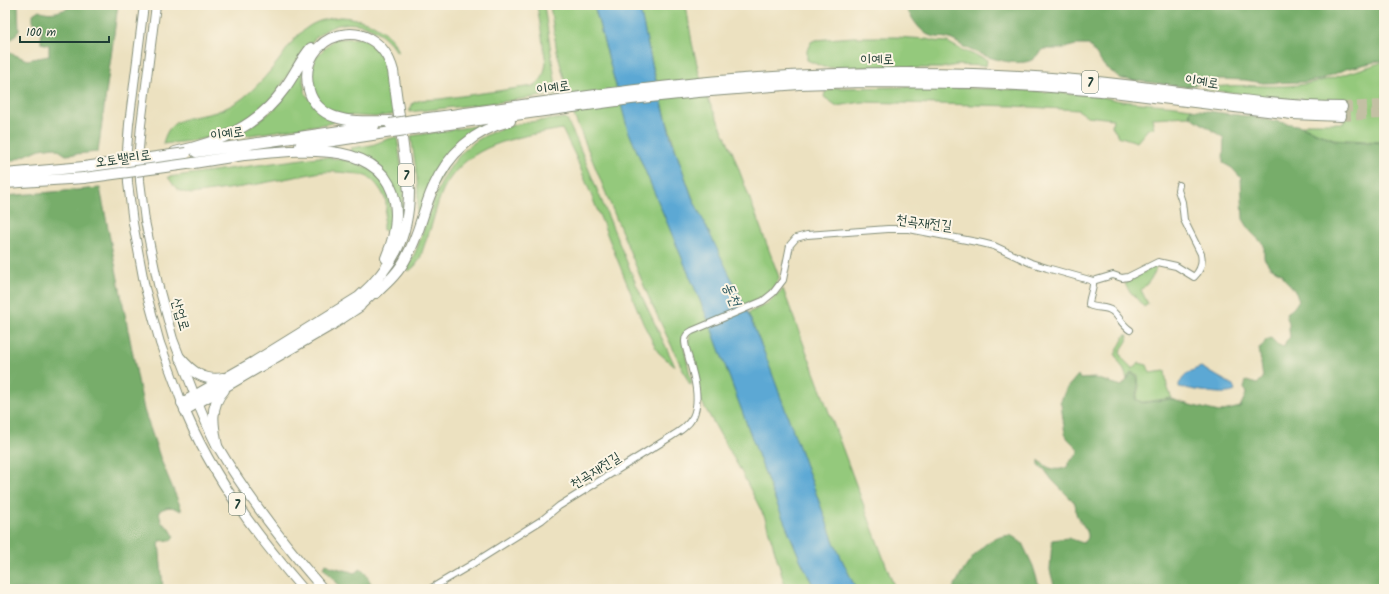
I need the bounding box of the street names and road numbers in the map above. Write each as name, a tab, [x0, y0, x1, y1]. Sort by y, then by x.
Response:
street label: 이예로	[860, 49, 894, 71]
street label: 이예로	[1184, 69, 1220, 95]
road number: 7	[1082, 71, 1098, 93]
street label: 이예로	[535, 75, 571, 101]
street label: 이예로	[209, 121, 245, 147]
street label: 오토밸리로	[94, 144, 153, 174]
road number: 7	[398, 164, 414, 186]
street label: 천곡재전길	[895, 209, 954, 237]
street label: 산업로	[165, 295, 195, 334]
street label: 천곡재전길	[566, 446, 626, 495]
road number: 7	[229, 493, 245, 515]

